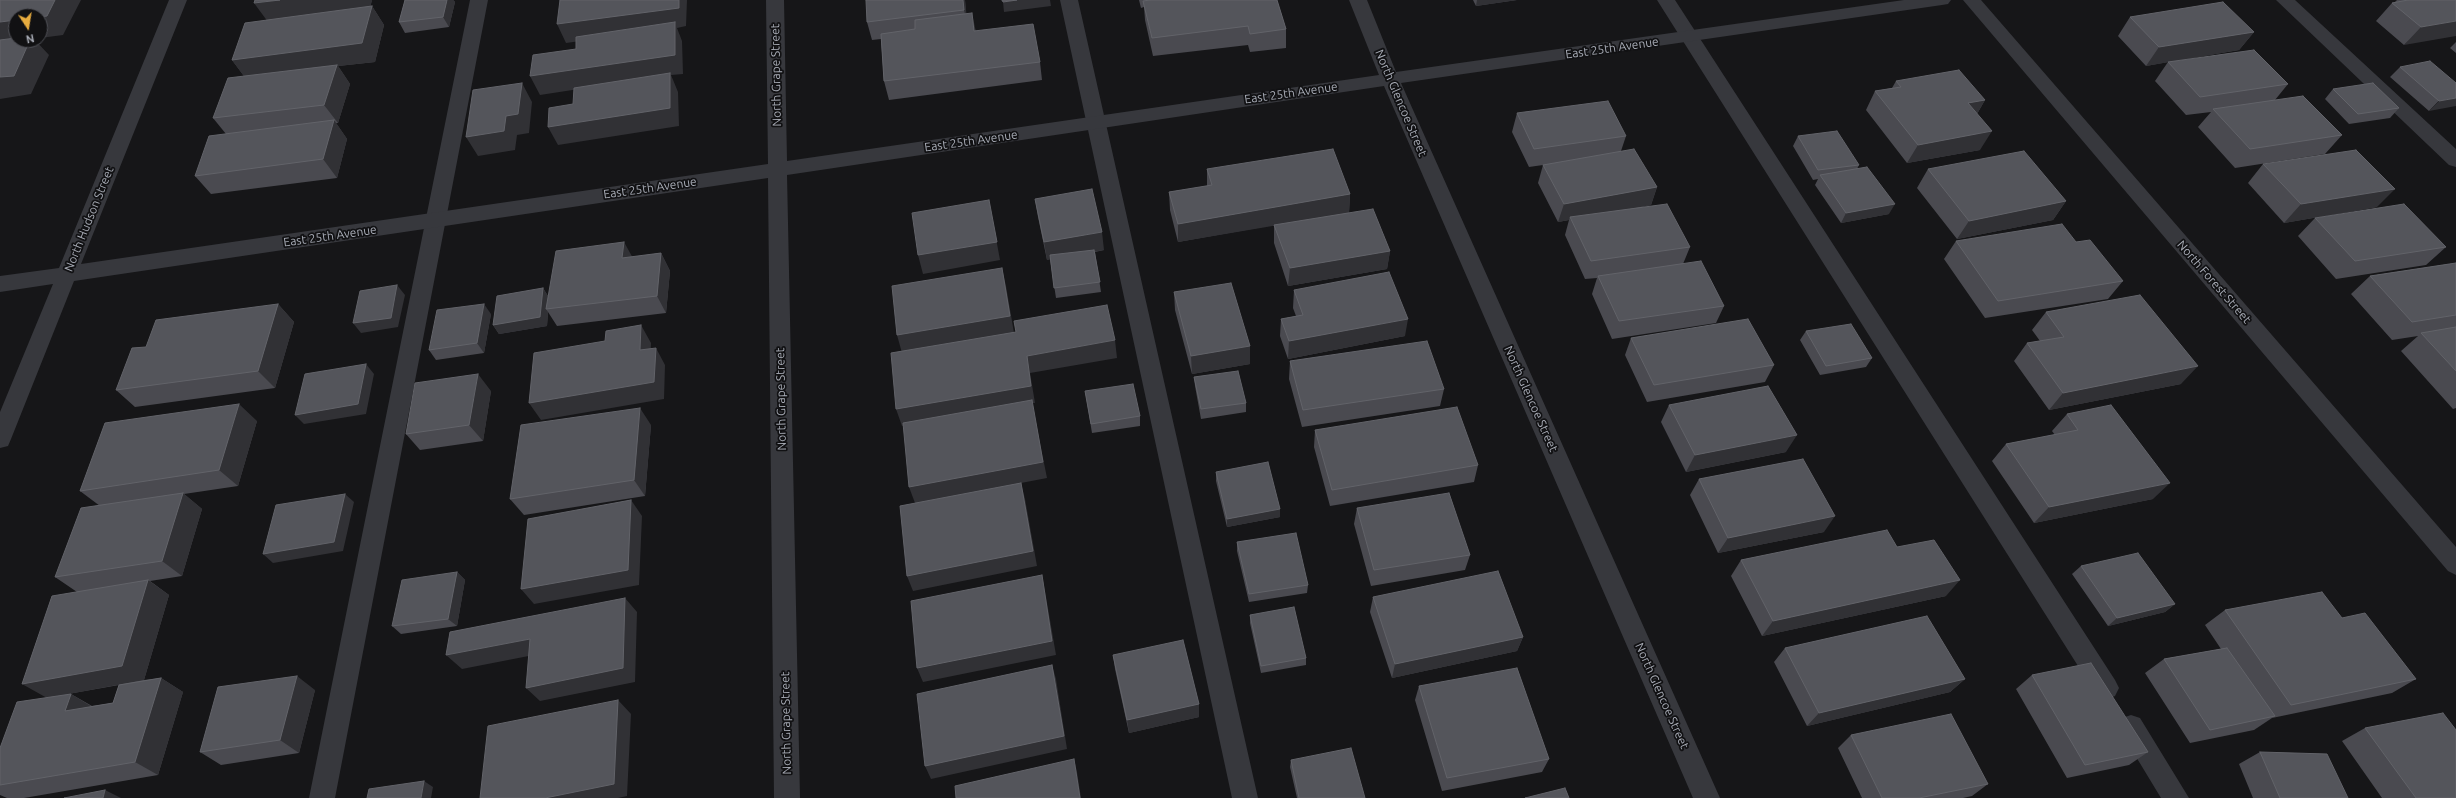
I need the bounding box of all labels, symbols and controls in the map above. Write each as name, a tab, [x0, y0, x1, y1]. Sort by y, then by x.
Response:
north arrow	[8, 8, 48, 48]
street label: North Grape Street	[768, 23, 784, 127]
text: N	[25, 32, 36, 45]
street label: East 25th Avenue	[1565, 34, 1659, 62]
street label: North Glencoe Street	[1372, 48, 1430, 158]
street label: East 25th Avenue	[1244, 79, 1338, 107]
street label: East 25th Avenue	[924, 127, 1018, 155]
street label: North Hudson Street	[61, 164, 117, 274]
street label: East 25th Avenue	[603, 174, 697, 202]
street label: East 25th Avenue	[283, 222, 377, 250]
street label: North Forest Street	[2174, 238, 2254, 326]
street label: North Glencoe Street	[1501, 344, 1561, 454]
street label: North Grape Street	[773, 347, 789, 451]
street label: North Glencoe Street	[1632, 641, 1692, 751]
street label: North Grape Street	[778, 671, 794, 775]

